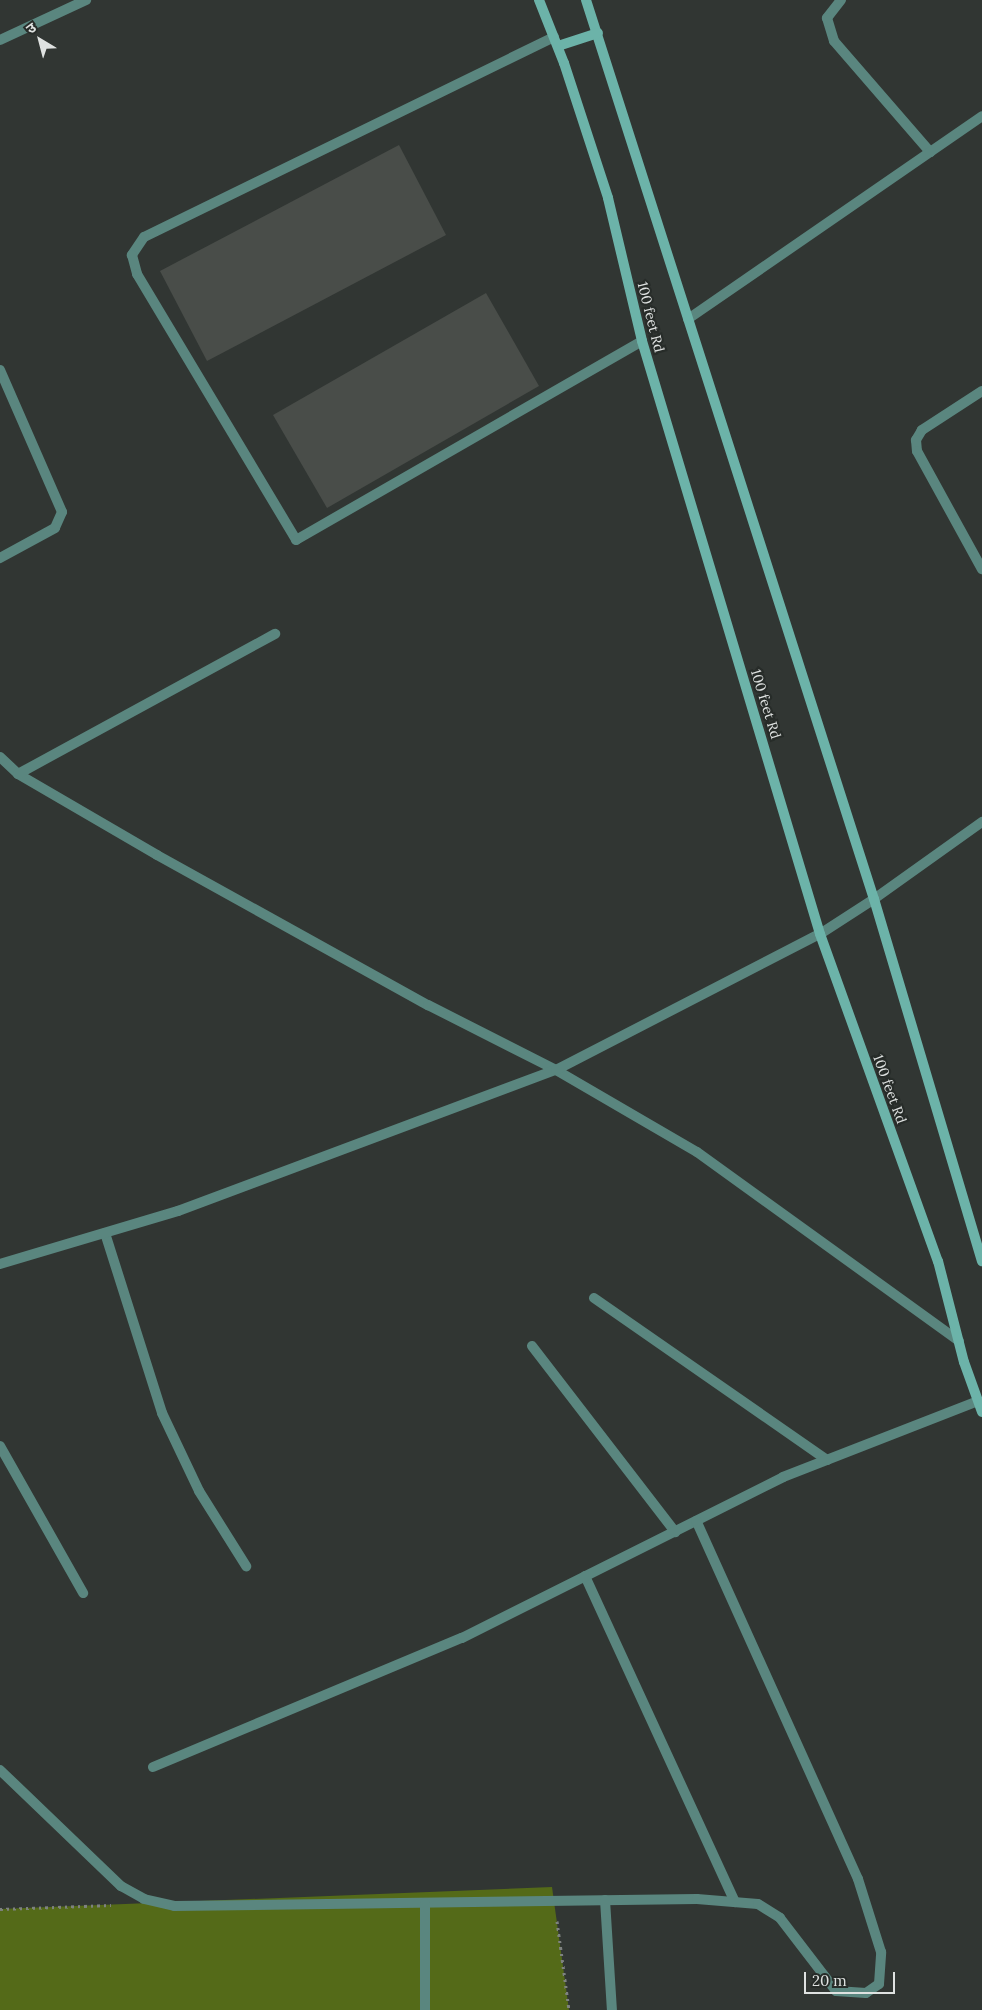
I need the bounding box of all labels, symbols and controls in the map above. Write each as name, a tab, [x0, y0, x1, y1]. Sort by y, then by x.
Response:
north arrow	[15, 15, 65, 65]
text: उ	[22, 18, 40, 38]
street label: 100 feet Rd	[634, 280, 668, 354]
street label: 100 feet Rd	[747, 667, 785, 741]
street label: 100 feet Rd	[870, 1052, 910, 1126]
scale bar	[807, 1962, 898, 1994]
text: 20 m	[812, 1971, 847, 1990]

